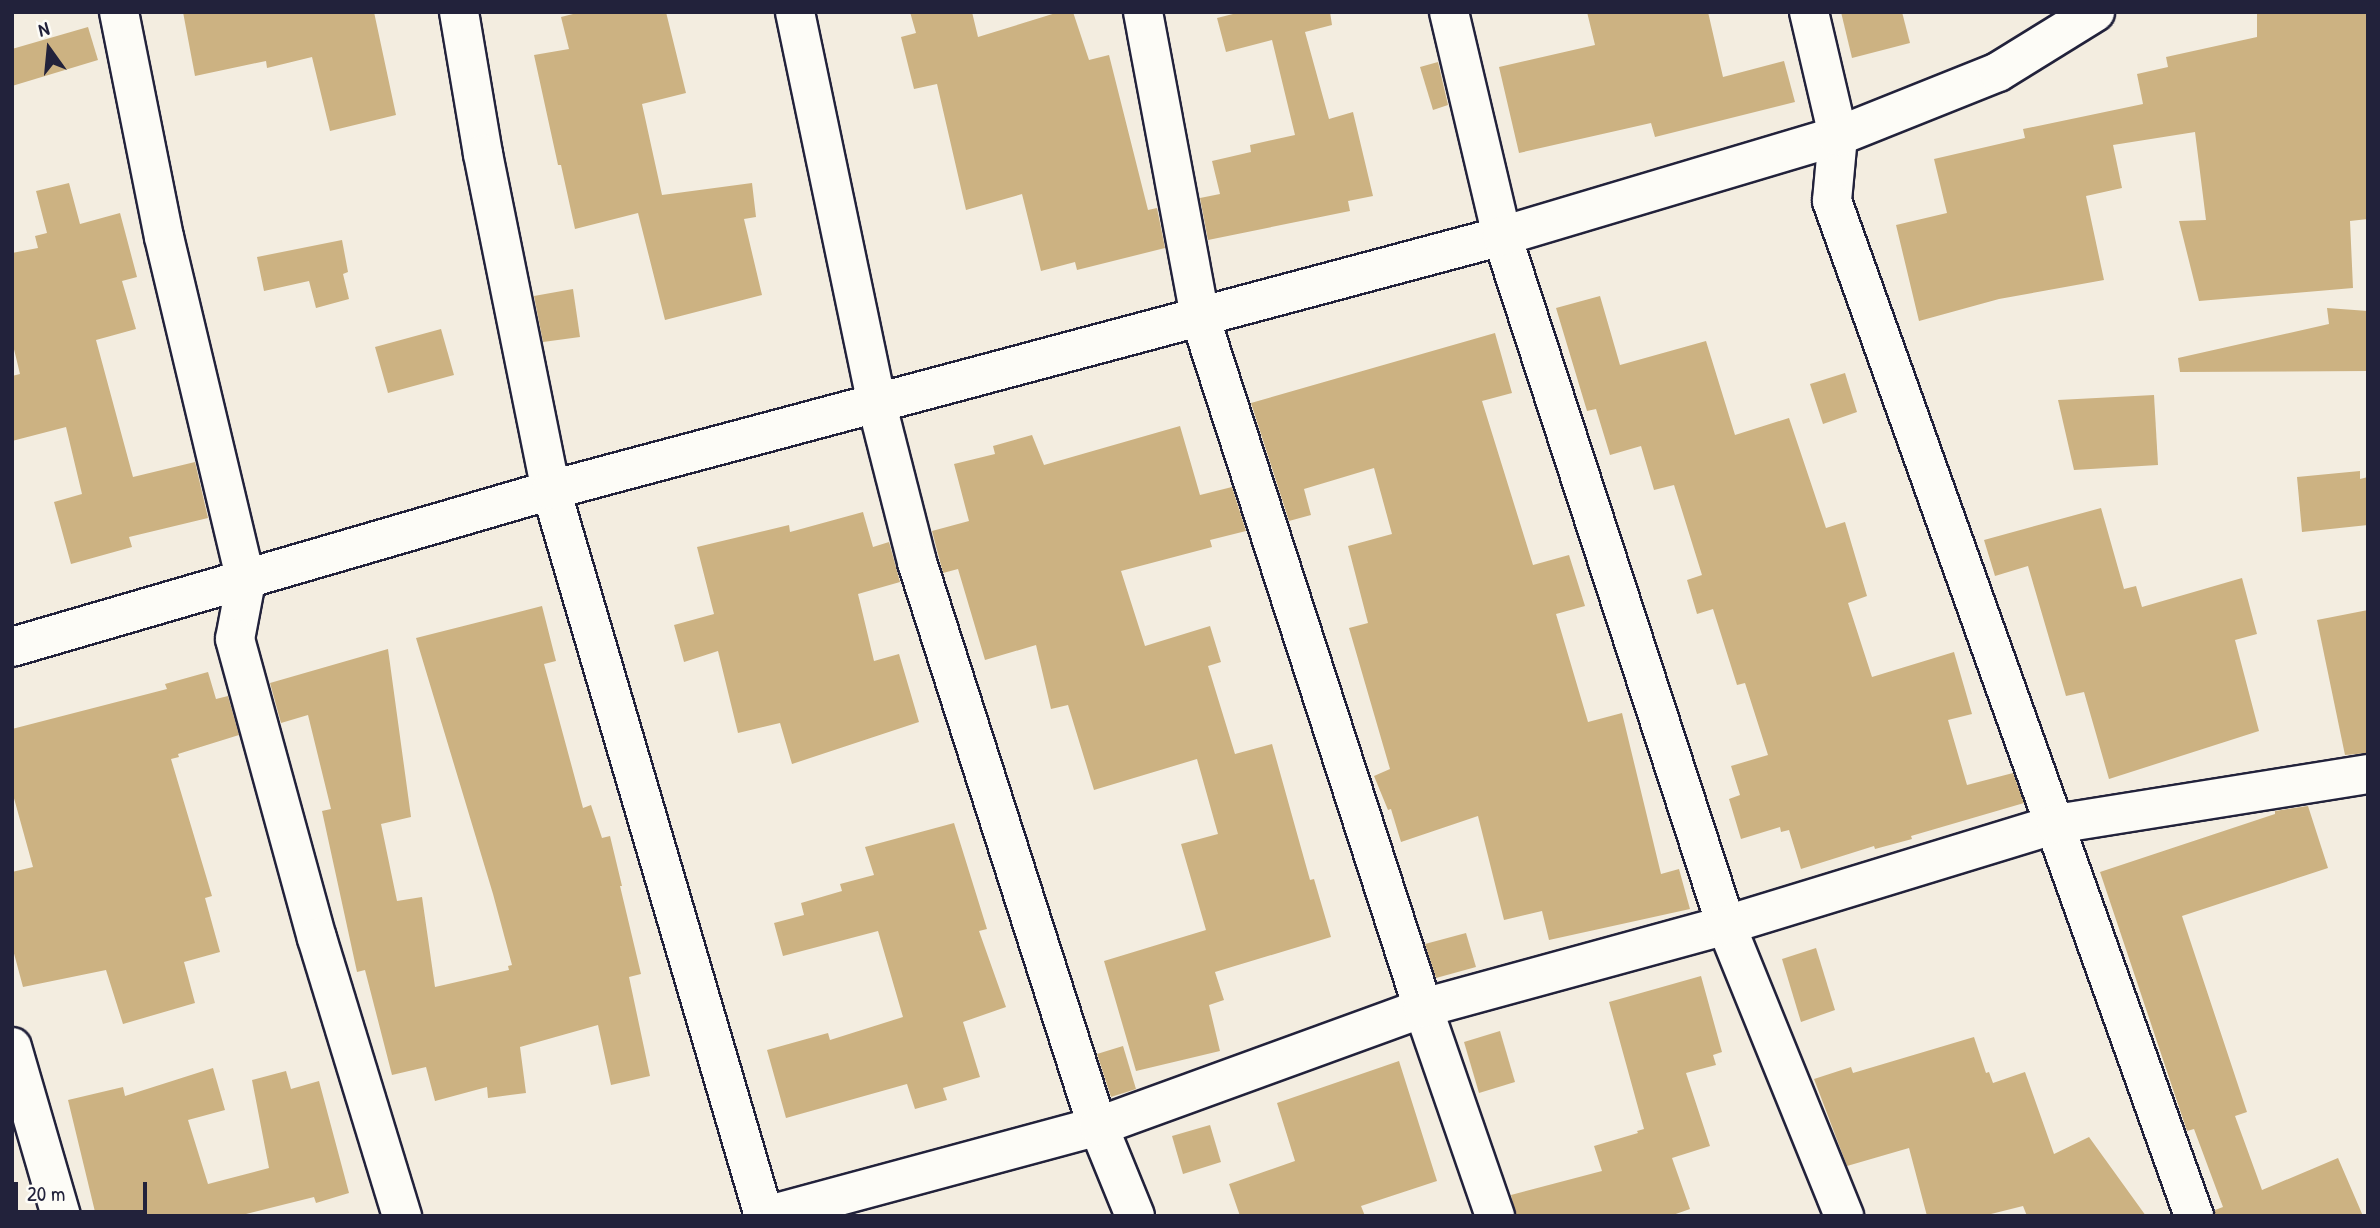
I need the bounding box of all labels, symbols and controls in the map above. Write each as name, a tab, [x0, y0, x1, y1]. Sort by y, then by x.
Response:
north arrow	[14, 14, 84, 84]
text: N	[35, 15, 52, 43]
scale bar	[18, 1168, 150, 1212]
text: 20 m	[27, 1179, 65, 1208]

